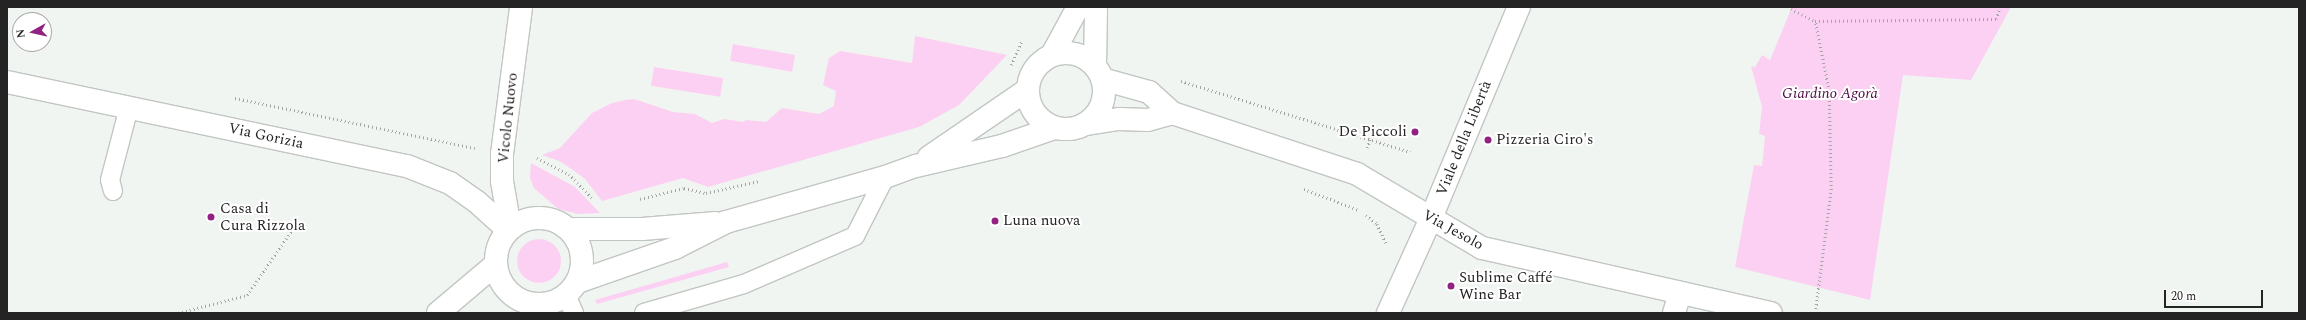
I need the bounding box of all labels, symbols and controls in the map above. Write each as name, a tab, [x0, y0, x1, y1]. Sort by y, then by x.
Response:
north arrow	[12, 12, 52, 52]
text: N	[12, 28, 30, 39]
street label: Vicolo Nuovo	[494, 72, 522, 164]
street label: Viale della Libertà	[1433, 78, 1495, 198]
park label: Giardino Agorà	[1782, 85, 1878, 103]
street label: Via Gorizia	[227, 119, 305, 153]
place label: De Piccoli	[1339, 123, 1407, 141]
marker: De Piccoli	[1410, 127, 1420, 137]
place label: Pizzeria Ciro's	[1496, 131, 1593, 149]
marker: Pizzeria Ciro's	[1483, 135, 1493, 145]
place label: Casa di Cura Rizzola	[220, 199, 305, 234]
street label: Via Jesolo	[1419, 206, 1487, 254]
marker: Casa di Cura Rizzola	[205, 211, 217, 223]
place label: Luna nuova	[1003, 212, 1080, 230]
marker: Luna nuova	[990, 216, 1000, 226]
place label: Sublime Caffé Wine Bar	[1459, 268, 1552, 303]
marker: Sublime Caffé Wine Bar	[1446, 281, 1456, 291]
scale bar	[2166, 282, 2265, 308]
text: 20 m	[2171, 287, 2196, 306]

